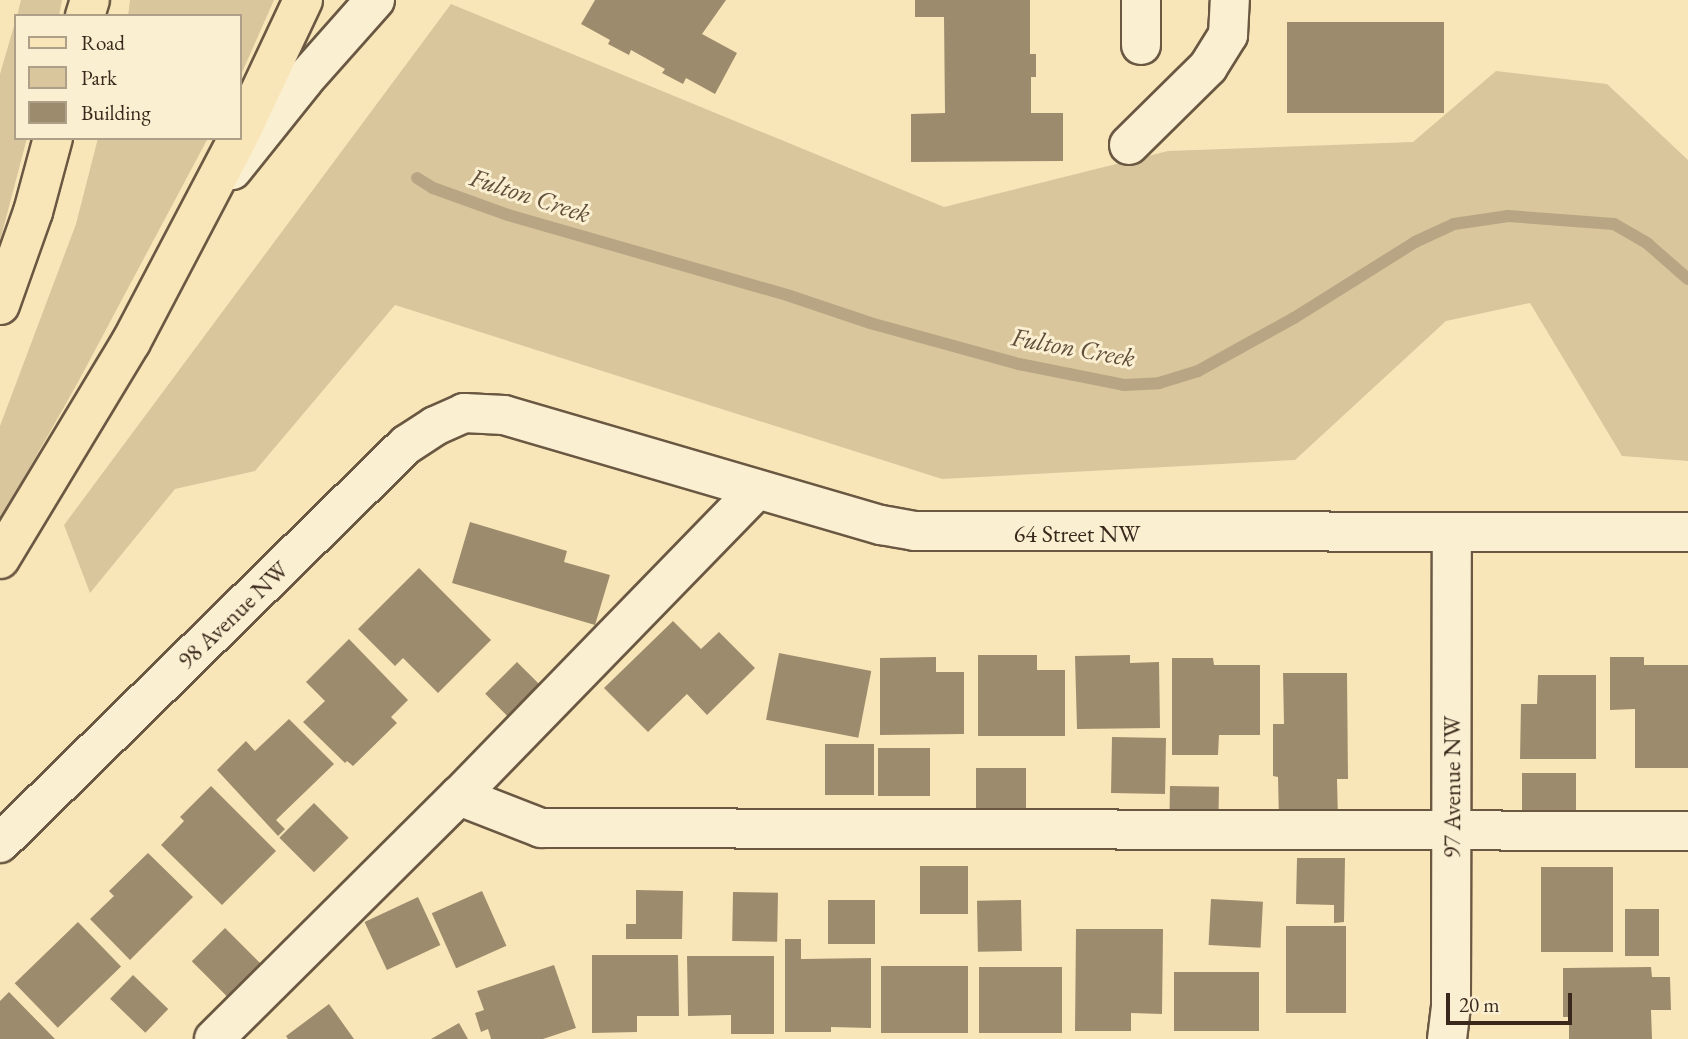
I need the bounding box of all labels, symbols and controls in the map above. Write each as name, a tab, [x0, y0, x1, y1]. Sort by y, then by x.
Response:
legend	[14, 14, 242, 140]
text: Road	[81, 29, 125, 56]
text: Park	[81, 64, 117, 91]
text: Building	[81, 99, 151, 126]
water label: Fulton Creek	[466, 162, 594, 230]
water label: Fulton Creek	[1009, 322, 1137, 374]
street label: 64 Street NW	[1014, 520, 1140, 548]
street label: 98 Avenue NW	[172, 555, 294, 675]
street label: 97 Avenue NW	[1438, 716, 1466, 858]
scale bar	[1450, 979, 1576, 1023]
text: 20 m	[1459, 991, 1500, 1018]

